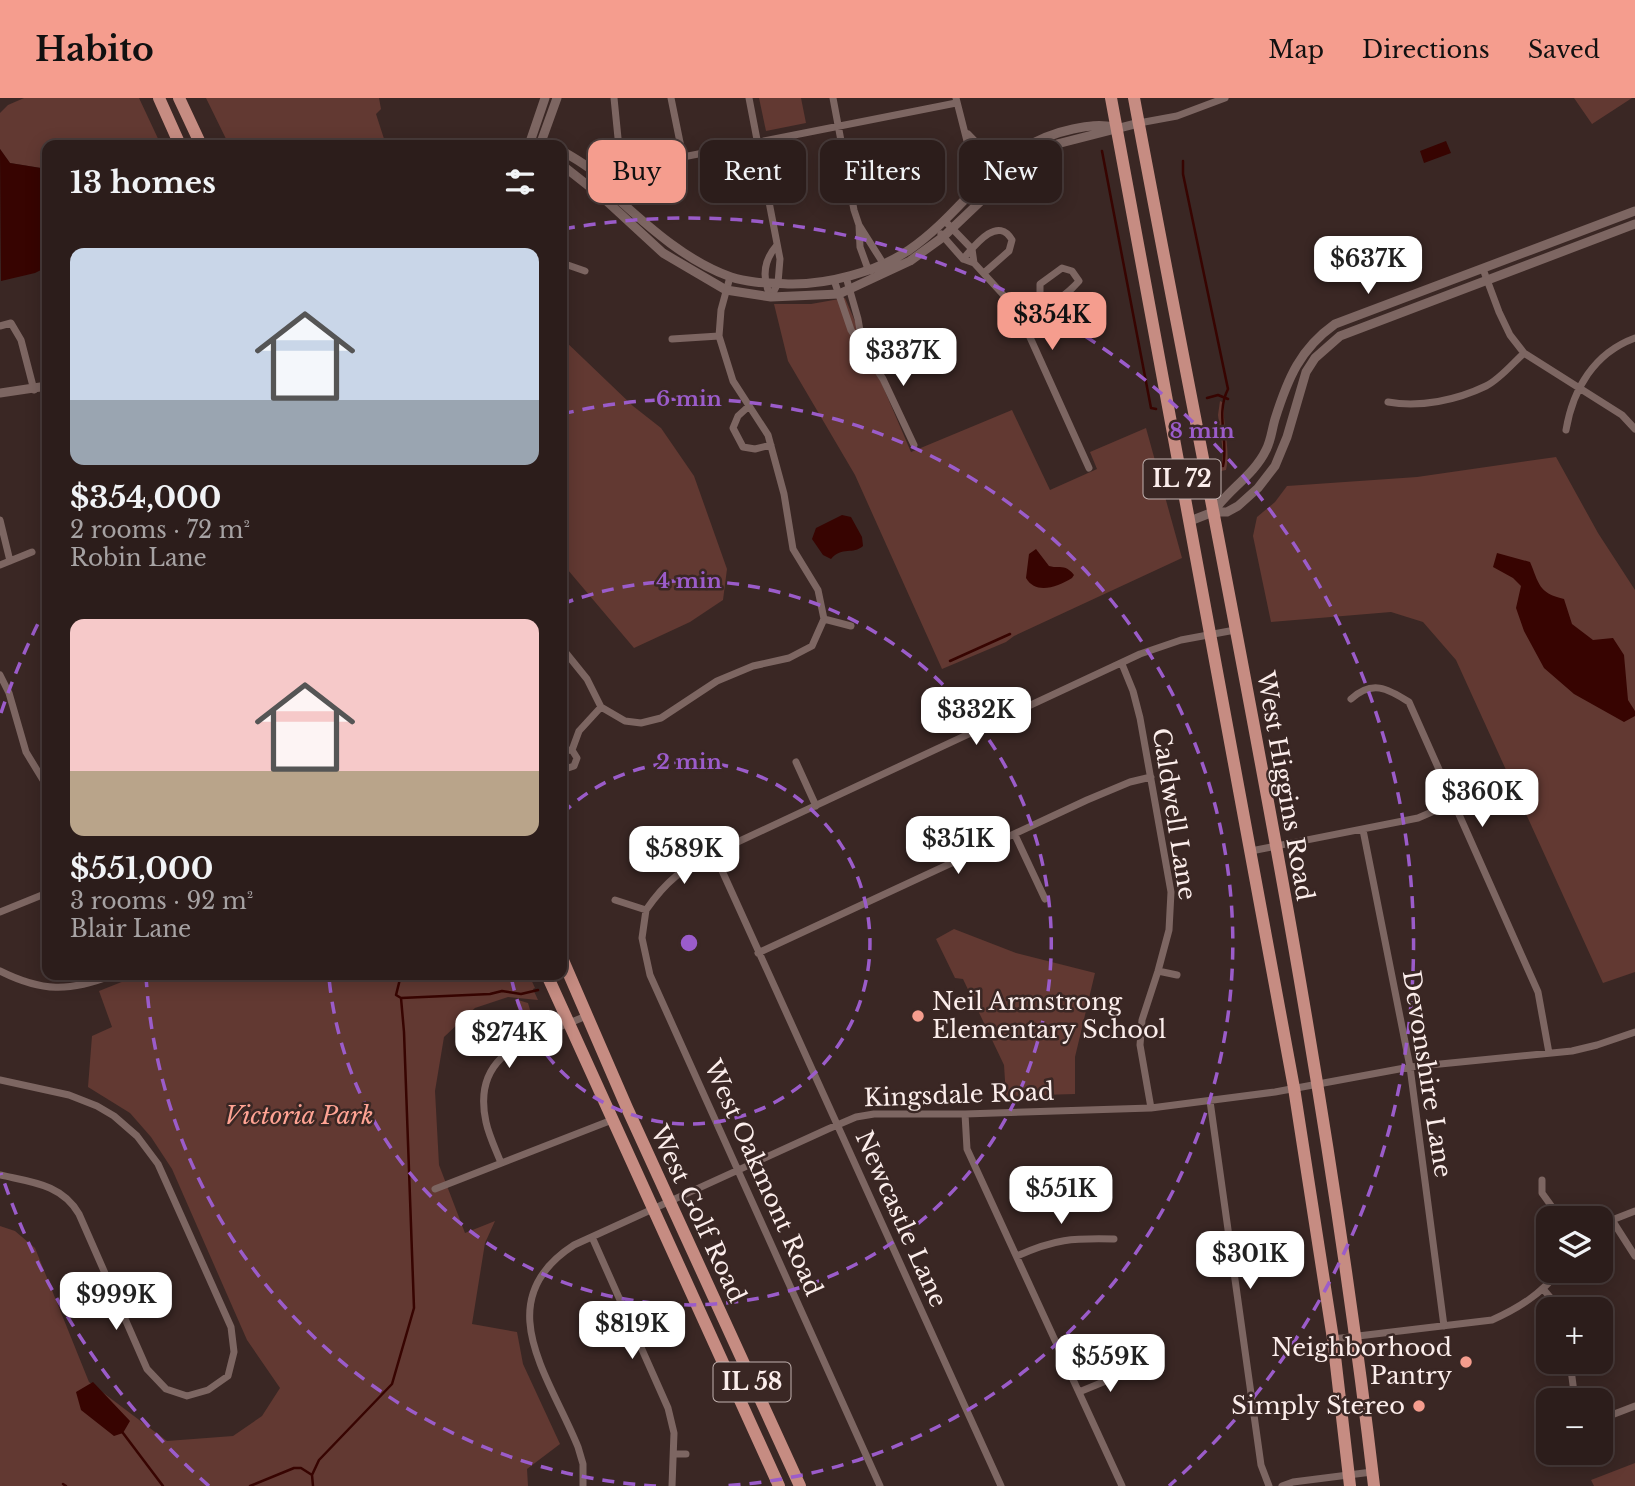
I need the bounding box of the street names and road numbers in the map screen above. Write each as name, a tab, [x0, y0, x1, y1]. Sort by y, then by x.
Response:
road number: IL 72	[1144, 460, 1220, 498]
street label: West Higgins Road	[1251, 668, 1320, 903]
street label: Caldwell Lane	[1147, 726, 1202, 902]
street label: Devonshire Lane	[1397, 968, 1458, 1180]
street label: West Oakmont Road	[698, 1054, 829, 1300]
street label: Kingsdale Road	[863, 1077, 1055, 1112]
street label: West Golf Road	[644, 1120, 752, 1307]
street label: Newcastle Lane	[850, 1126, 953, 1312]
road number: IL 58	[714, 1362, 790, 1401]

